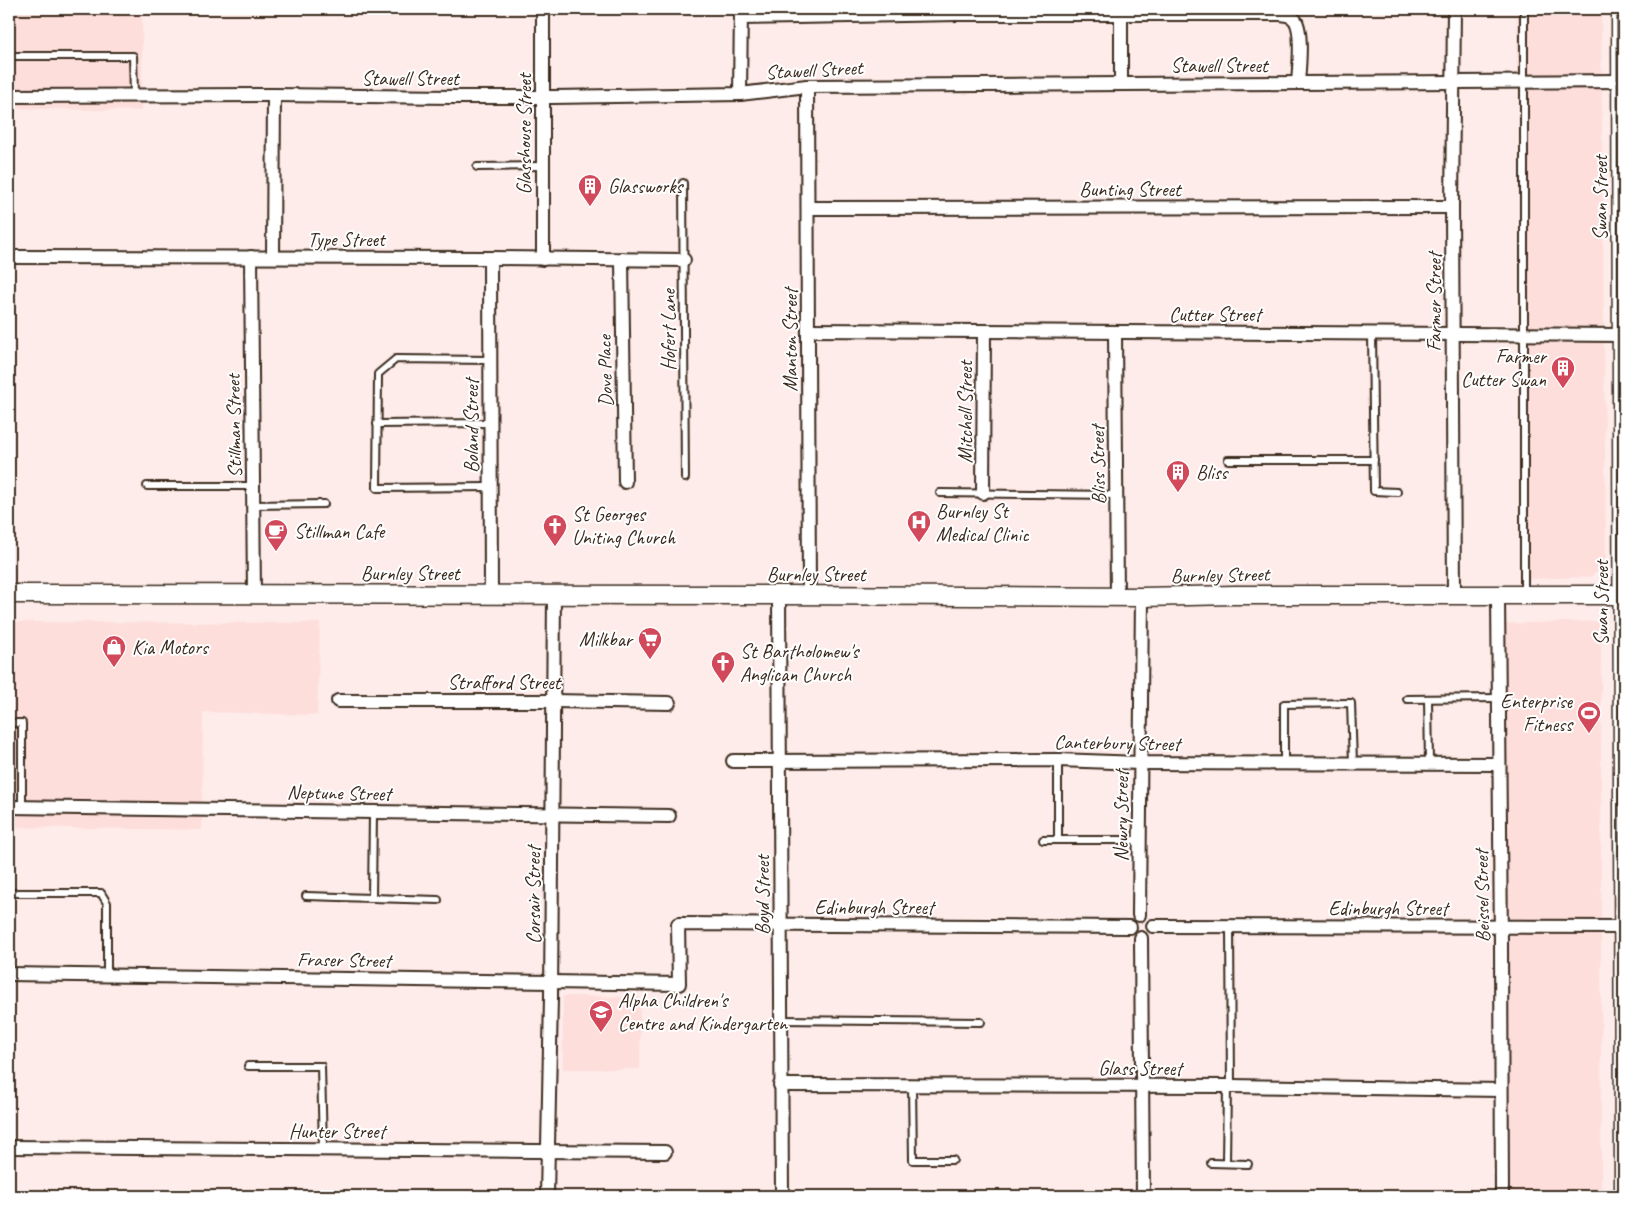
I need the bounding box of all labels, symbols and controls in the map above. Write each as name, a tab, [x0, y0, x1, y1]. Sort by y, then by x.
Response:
street label: Stawell Street	[1170, 53, 1270, 78]
street label: Stawell Street	[765, 55, 865, 85]
street label: Stawell Street	[361, 66, 461, 91]
street label: Glasshouse Street	[512, 71, 537, 194]
street label: Swan Street	[1588, 153, 1613, 241]
building icon: Glassworks	[577, 173, 603, 207]
place label: Glassworks	[608, 174, 685, 199]
street label: Bunting Street	[1079, 177, 1183, 202]
street label: Type Street	[307, 227, 387, 252]
street label: Farmer Street	[1422, 249, 1447, 351]
street label: Manton Street	[778, 285, 803, 392]
street label: Hofert Lane	[656, 288, 681, 371]
street label: Cutter Street	[1169, 302, 1264, 327]
street label: Dove Place	[592, 333, 618, 407]
place label: Farmer Cutter Swan	[1461, 344, 1548, 392]
building icon: Farmer Cutter Swan	[1550, 355, 1576, 389]
street label: Mitchell Street	[953, 358, 978, 463]
street label: Stillman Street	[221, 372, 247, 478]
street label: Boland Street	[459, 376, 484, 473]
street label: Bliss Street	[1085, 422, 1111, 505]
building icon: Bliss	[1165, 459, 1191, 493]
place label: Bliss	[1196, 460, 1230, 485]
place label: Burnley St Medical Clinic	[936, 499, 1029, 547]
place label: St Georges Uniting Church	[572, 502, 676, 550]
hospital icon: Burnley St Medical Clinic	[906, 509, 932, 543]
church icon: St Georges Uniting Church	[542, 513, 568, 547]
cafe icon: Stillman Cafe	[263, 518, 289, 552]
place label: Stillman Cafe	[294, 519, 386, 544]
street label: Swan Street	[1589, 558, 1614, 646]
street label: Burnley Street	[361, 561, 462, 586]
street label: Burnley Street	[767, 562, 868, 587]
street label: Burnley Street	[1170, 562, 1272, 588]
supermarket icon: Milkbar	[637, 626, 663, 660]
place label: Milkbar	[579, 627, 634, 652]
shop icon: Kia Motors	[101, 634, 127, 668]
place label: Kia Motors	[132, 635, 210, 660]
place label: St Bartholomew's Anglican Church	[740, 639, 861, 687]
church icon: St Bartholomew's Anglican Church	[710, 650, 736, 684]
street label: Strafford Street	[448, 670, 563, 695]
place label: Enterprise Fitness	[1500, 689, 1574, 737]
sports icon: Enterprise Fitness	[1576, 700, 1602, 734]
street label: Canterbury Street	[1054, 729, 1184, 757]
street label: Newry Street	[1109, 767, 1134, 862]
street label: Neptune Street	[287, 780, 395, 806]
street label: Corsair Street	[521, 843, 546, 944]
street label: Beissel Street	[1469, 846, 1495, 942]
street label: Boyd Street	[750, 853, 775, 935]
street label: Edinburgh Street	[814, 895, 937, 920]
street label: Edinburgh Street	[1328, 896, 1451, 921]
street label: Fraser Street	[297, 947, 394, 973]
place label: Alpha Children's Centre and Kindergarten	[618, 988, 788, 1036]
school or university icon: Alpha Children's Centre and Kindergarten	[588, 999, 614, 1033]
street label: Glass Street	[1098, 1056, 1185, 1081]
street label: Hunter Street	[289, 1119, 389, 1144]

